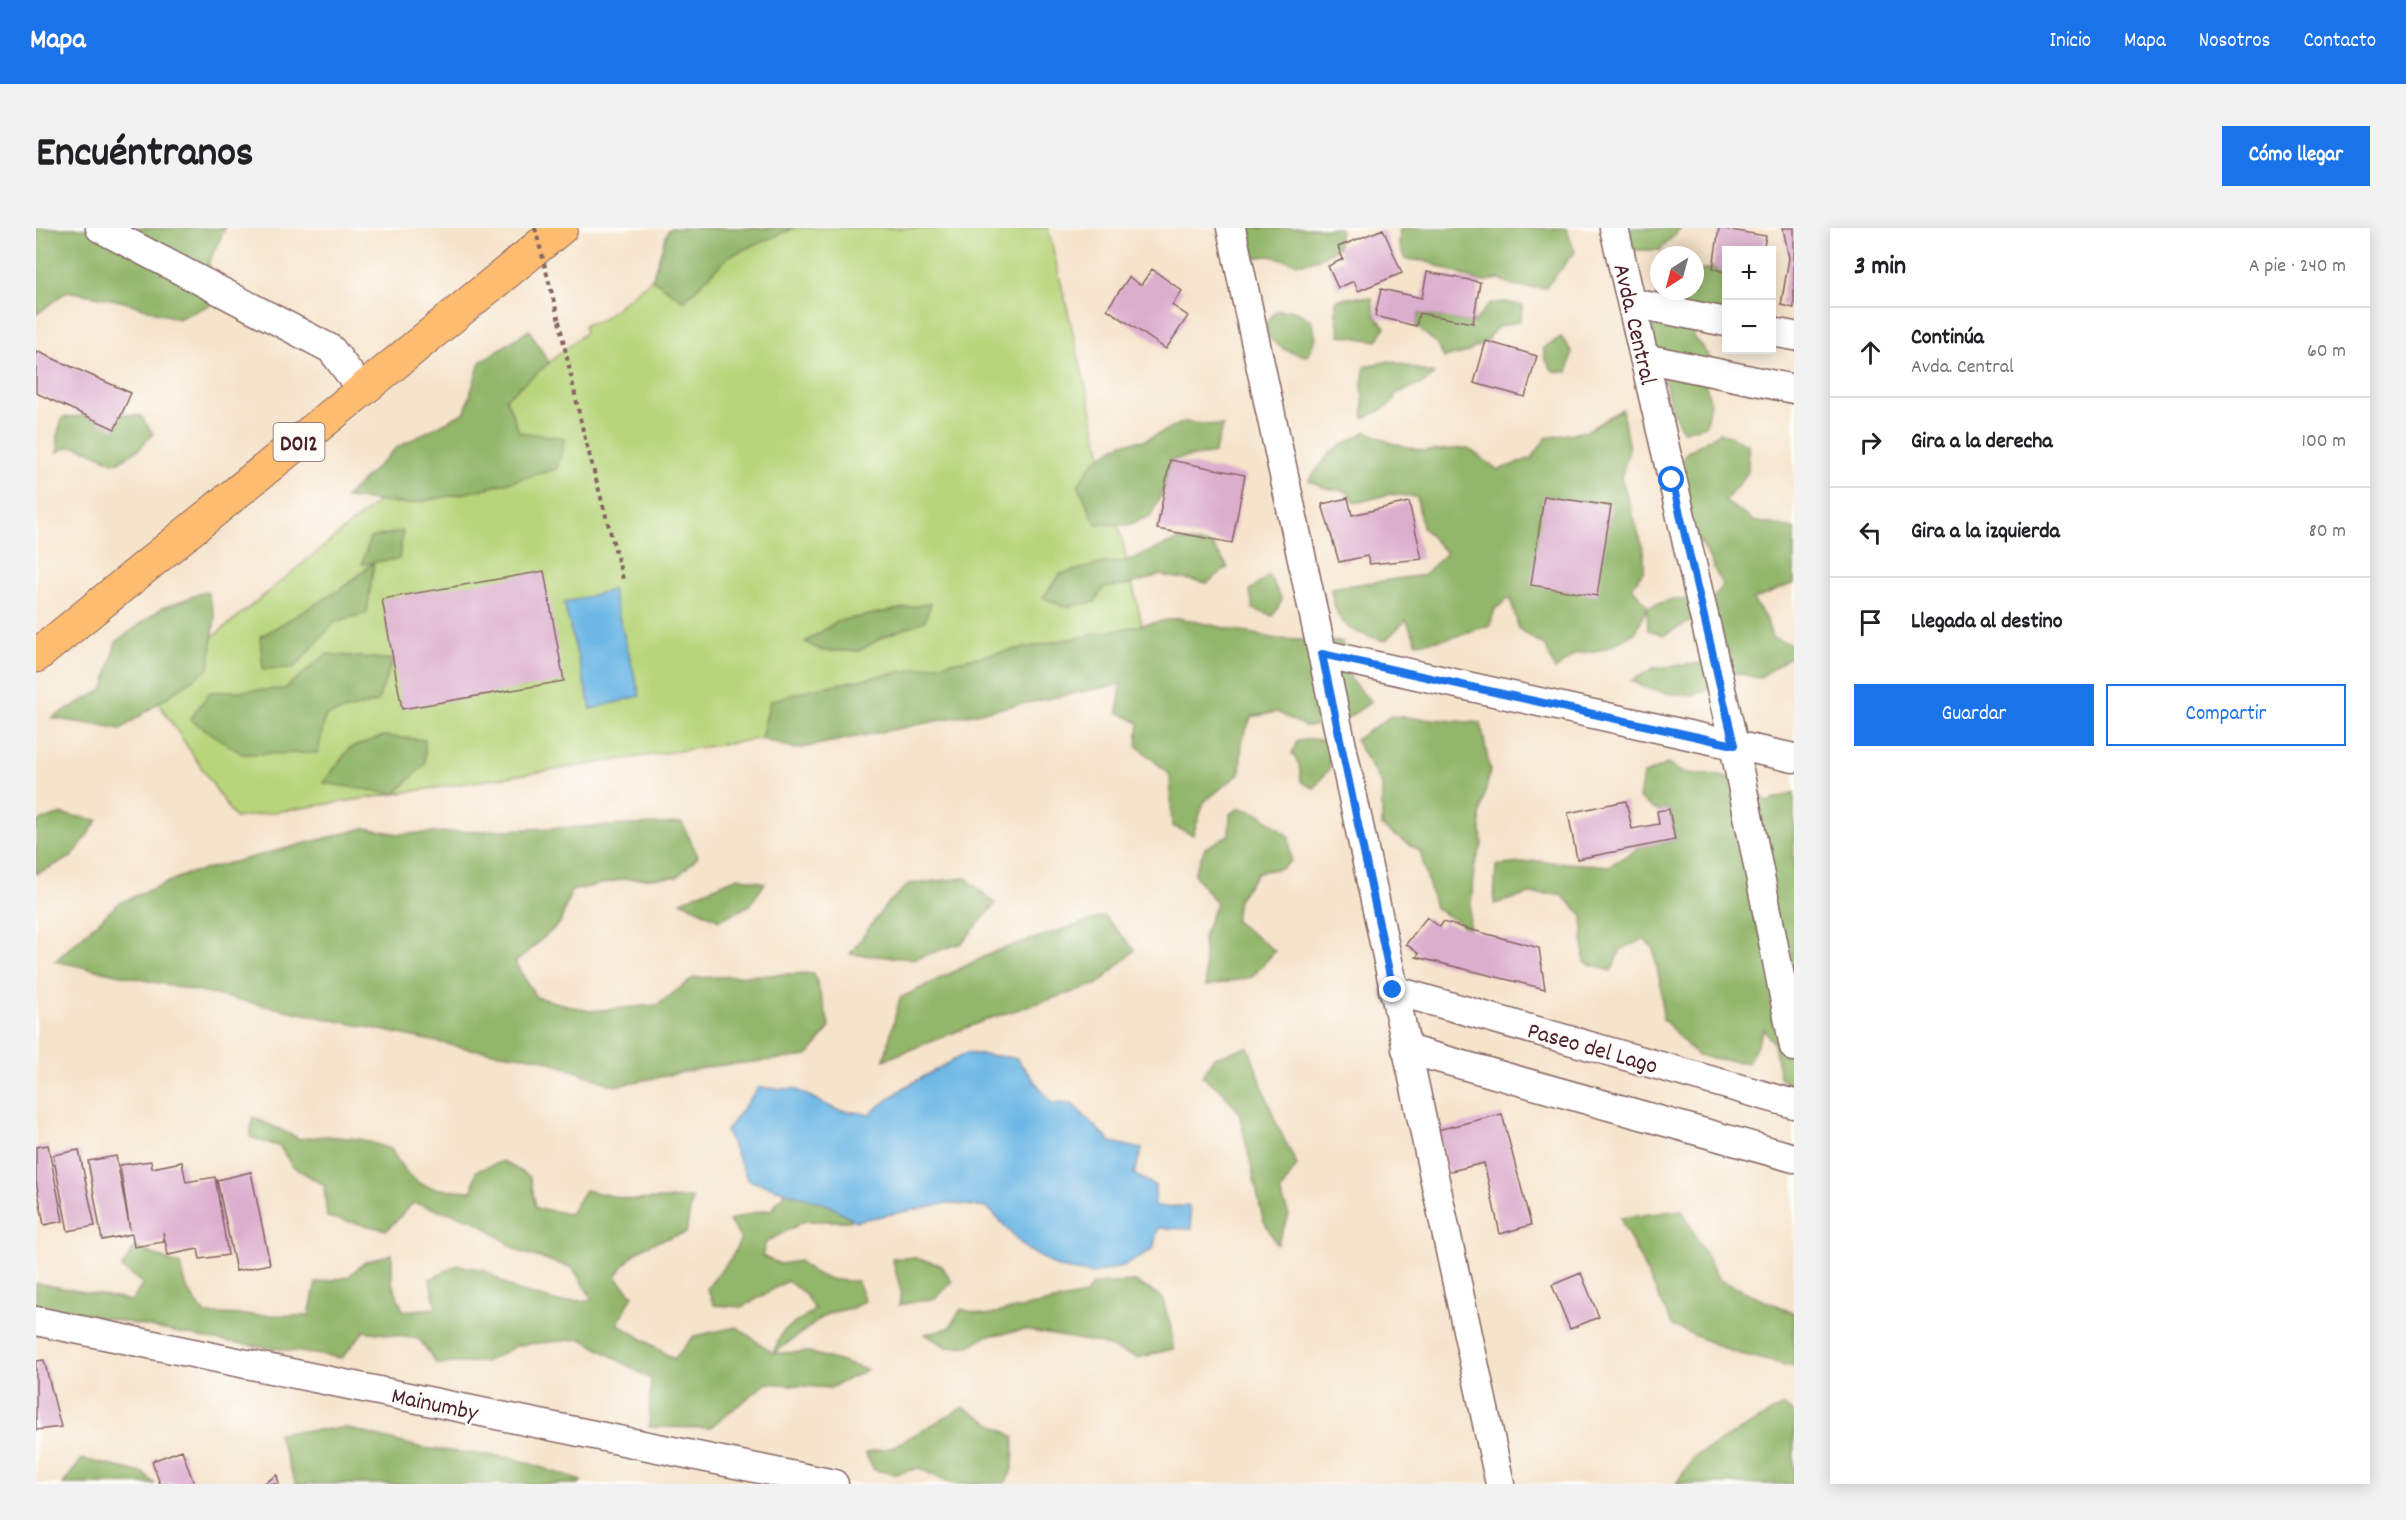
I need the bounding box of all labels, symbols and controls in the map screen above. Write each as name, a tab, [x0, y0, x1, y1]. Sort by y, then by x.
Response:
text: Mapa	[30, 22, 86, 62]
text: Inicio	[2049, 27, 2091, 57]
text: Mapa	[2124, 27, 2166, 57]
text: Nosotros	[2199, 27, 2270, 57]
text: Contacto	[2303, 27, 2376, 57]
text: Encuéntranos	[36, 126, 254, 186]
button: Cómo llegar	[2222, 126, 2370, 186]
north arrow	[1650, 246, 1704, 300]
map controls	[1722, 246, 1776, 354]
button: +	[1722, 246, 1776, 300]
text: 3 min	[1854, 249, 1906, 286]
text: A pie · 240 m	[2249, 253, 2346, 281]
street label: Avda. Central	[1603, 261, 1664, 389]
button: −	[1722, 300, 1776, 354]
text: Continúa	[1911, 323, 1984, 354]
icon: ahead	[1854, 336, 1887, 369]
text: 60 m	[2307, 338, 2346, 366]
text: Avda. Central	[1911, 354, 2014, 382]
road number: D012	[274, 423, 324, 461]
icon: right	[1854, 426, 1887, 459]
text: Gira a la derecha	[1911, 427, 2053, 458]
text: 100 m	[2302, 428, 2346, 456]
route start	[1658, 466, 1684, 492]
icon: left	[1854, 516, 1887, 549]
text: Gira a la izquierda	[1911, 517, 2060, 548]
text: 80 m	[2309, 518, 2346, 546]
icon: arrive	[1854, 606, 1887, 639]
text: Llegada al destino	[1911, 607, 2063, 638]
button: Guardar	[1854, 684, 2094, 746]
button: Compartir	[2106, 684, 2346, 746]
route end	[1379, 976, 1405, 1002]
street label: Paseo del Lago	[1523, 1015, 1661, 1085]
street label: Mainumby	[388, 1380, 482, 1432]

